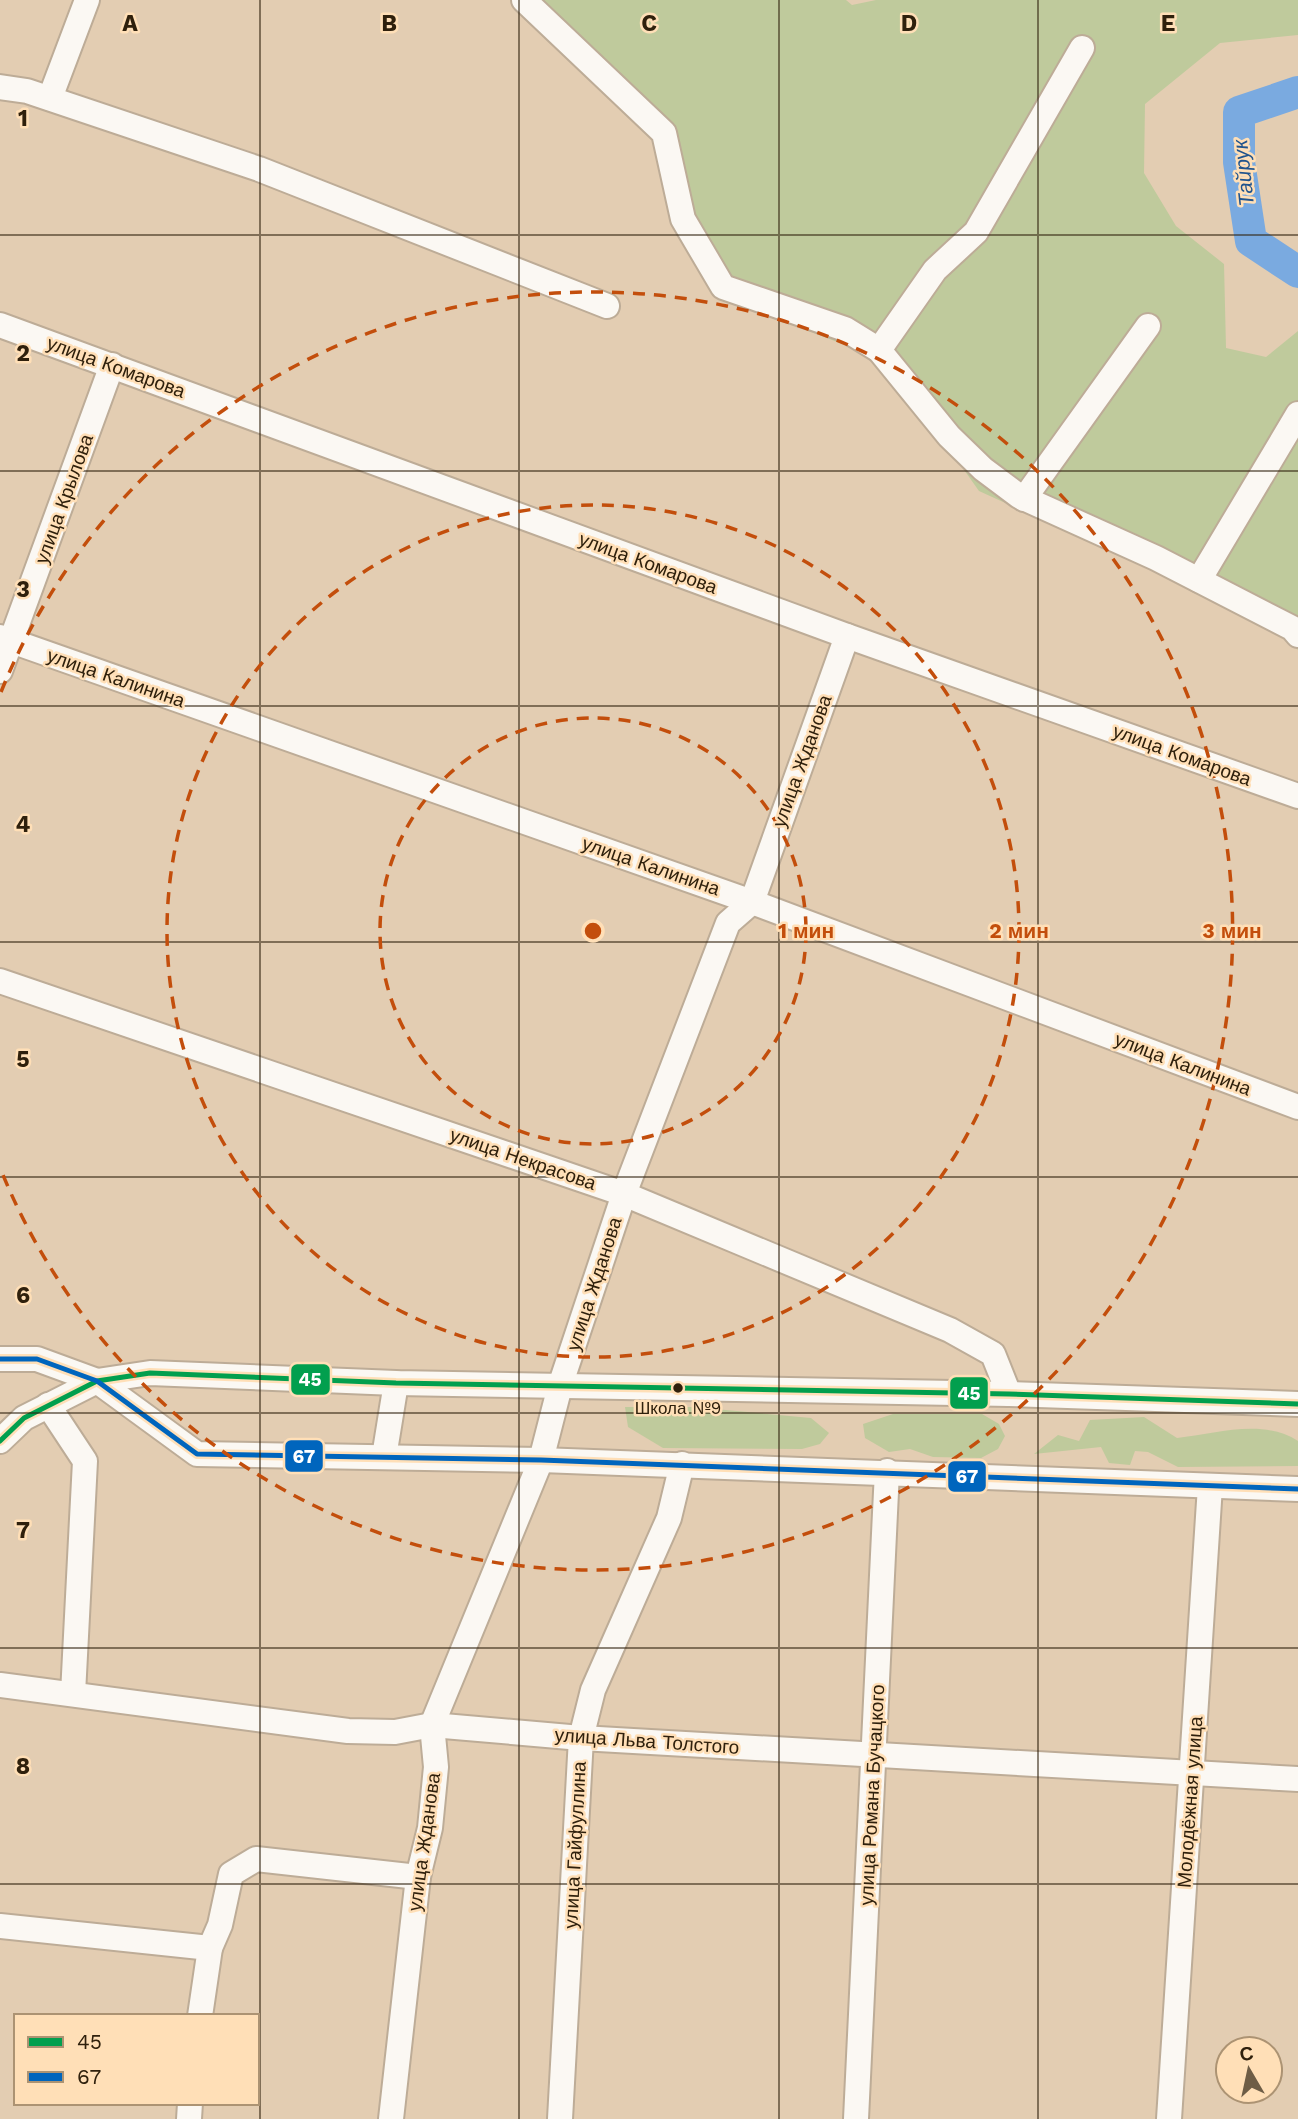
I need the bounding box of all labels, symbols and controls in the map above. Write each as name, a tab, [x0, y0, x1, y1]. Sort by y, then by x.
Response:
text: A	[122, 10, 138, 37]
text: B	[381, 10, 397, 37]
text: C	[641, 10, 657, 37]
text: D	[901, 10, 917, 37]
text: E	[1161, 10, 1175, 37]
text: 1	[18, 105, 28, 132]
water label: Тайрук	[1227, 137, 1259, 208]
street label: улица Комарова	[44, 331, 189, 403]
text: 2	[16, 340, 30, 367]
street label: улица Крылова	[30, 431, 98, 567]
street label: улица Комарова	[576, 527, 721, 599]
text: 3	[16, 576, 30, 603]
street label: улица Калинина	[44, 644, 188, 712]
street label: улица Жданова	[767, 691, 837, 830]
street label: улица Комарова	[1110, 719, 1255, 791]
text: 4	[16, 811, 31, 838]
street label: улица Калинина	[579, 832, 723, 900]
text: 1 мин	[778, 918, 834, 943]
text: 2 мин	[989, 918, 1049, 943]
text: 3 мин	[1202, 918, 1262, 943]
centre of rings	[581, 919, 605, 943]
street label: улица Калинина	[1112, 1027, 1255, 1101]
text: 5	[16, 1046, 30, 1073]
street label: улица Некрасова	[447, 1123, 600, 1195]
street label: улица Жданова	[562, 1214, 627, 1354]
text: 6	[16, 1282, 30, 1309]
line badge: 45	[290, 1363, 331, 1396]
text: 45	[298, 1368, 322, 1391]
line badge: 45	[949, 1376, 989, 1410]
marker: Школа №9	[671, 1381, 685, 1395]
text: 45	[957, 1382, 981, 1405]
place label: Школа №9	[635, 1398, 721, 1418]
line badge: 67	[284, 1439, 324, 1473]
text: 67	[293, 1445, 315, 1468]
line badge: 67	[947, 1460, 987, 1493]
text: 67	[956, 1465, 978, 1488]
text: 7	[16, 1517, 30, 1544]
street label: улица Романа Бучацкого	[855, 1684, 889, 1906]
street label: Молодёжная улица	[1173, 1715, 1208, 1889]
street label: улица Льва Толстого	[554, 1723, 740, 1759]
text: 8	[16, 1753, 30, 1780]
street label: улица Гайфуллина	[559, 1760, 591, 1929]
street label: улица Жданова	[403, 1771, 445, 1913]
legend	[14, 2014, 259, 2105]
text: 45	[77, 2029, 102, 2054]
north arrow	[1214, 2035, 1284, 2105]
text: С	[1238, 2041, 1255, 2066]
text: 67	[77, 2064, 102, 2089]

